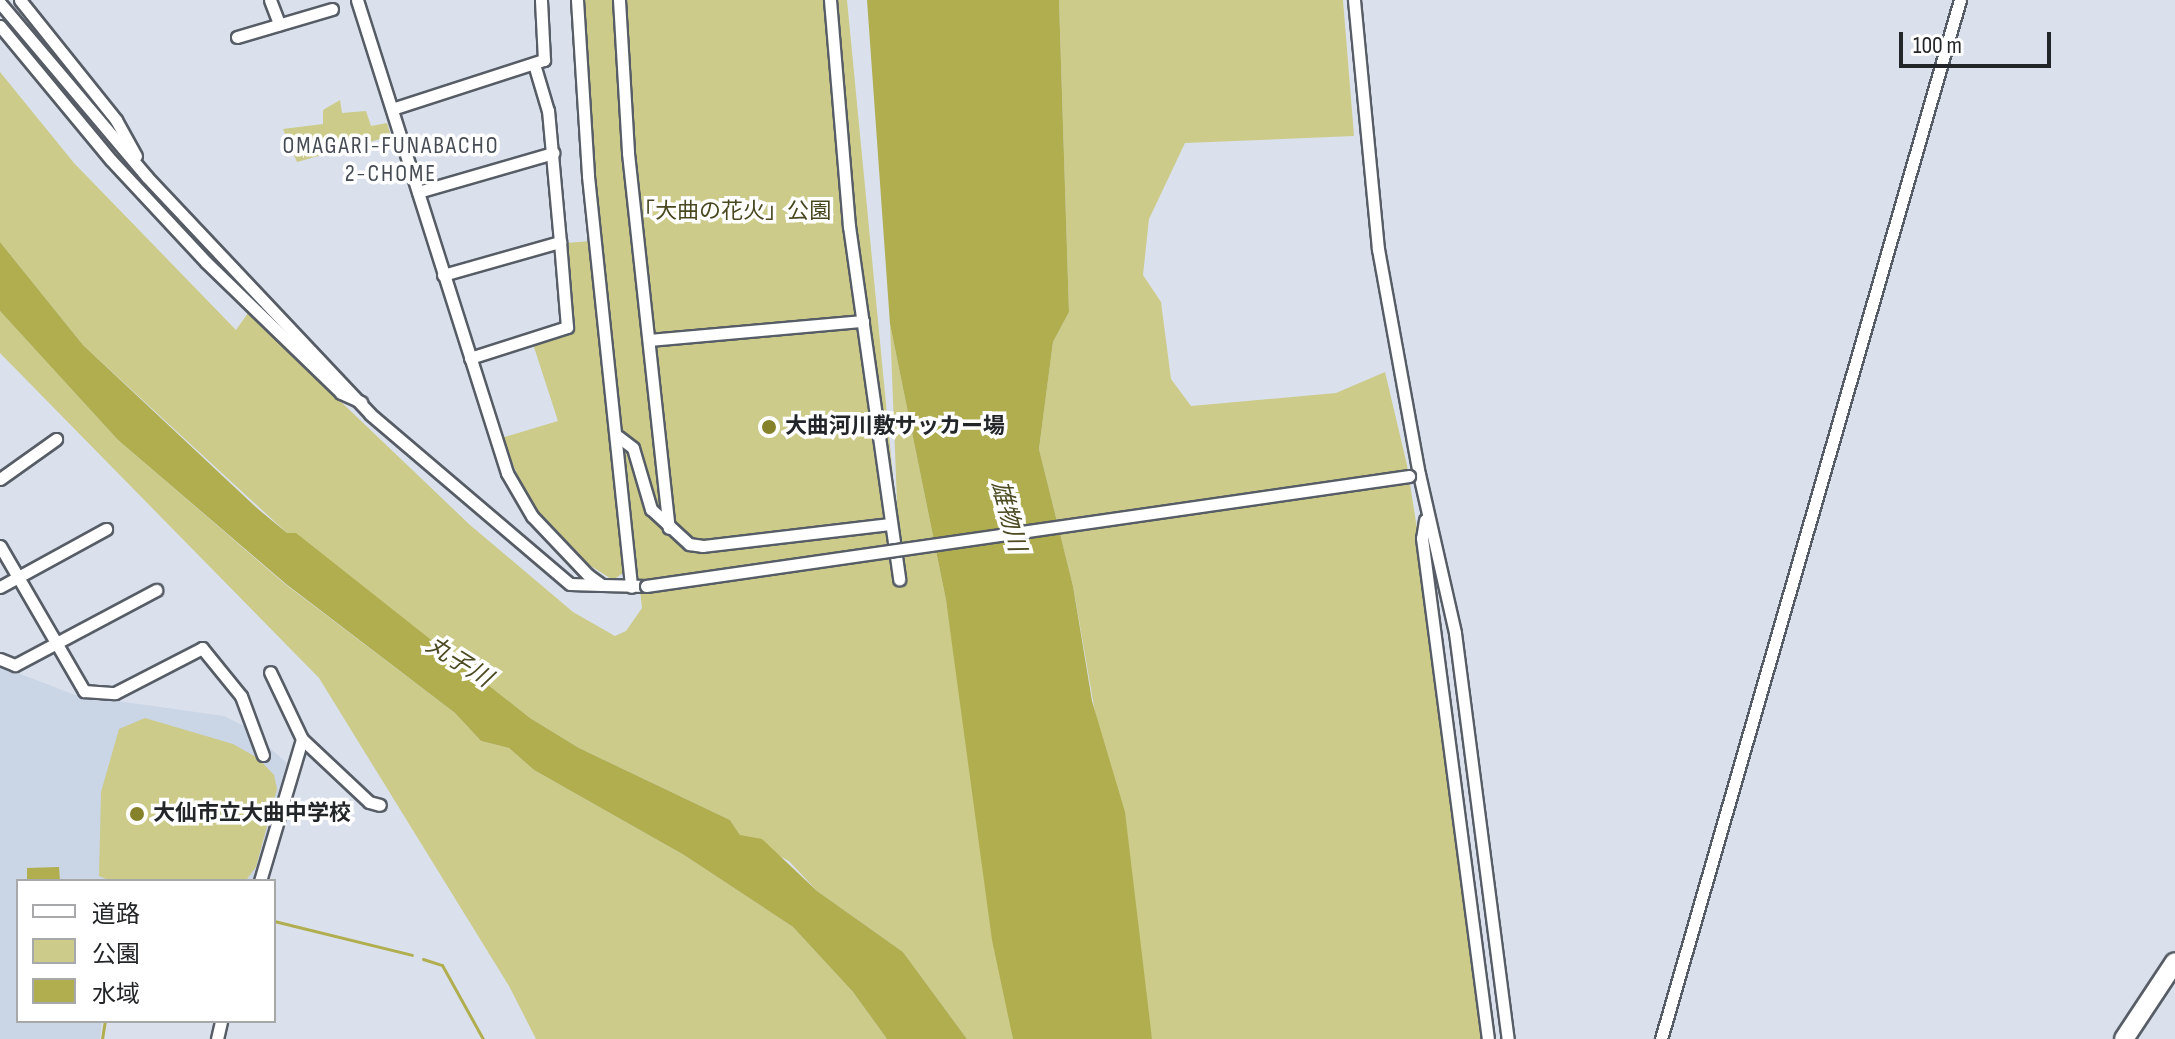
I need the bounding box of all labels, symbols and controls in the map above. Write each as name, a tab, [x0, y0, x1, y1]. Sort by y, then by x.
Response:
scale bar	[1903, 16, 2055, 66]
text: 100 m	[1913, 31, 1962, 60]
district label: OMAGARI-FUNABACHO 2-CHOME	[282, 132, 500, 188]
park label: 「大曲の花火」公園	[633, 199, 831, 225]
place label: 大曲河川敷サッカー場	[785, 414, 1005, 440]
marker: 大曲河川敷サッカー場	[760, 418, 778, 436]
water label: 雄物川	[985, 477, 1031, 555]
water label: 丸子川	[421, 631, 497, 693]
place label: 大仙市立大曲中学校	[153, 801, 351, 827]
marker: 大仙市立大曲中学校	[128, 805, 146, 823]
legend	[16, 879, 276, 1023]
text: 道路	[92, 900, 140, 929]
text: 公園	[92, 940, 140, 969]
text: 水域	[92, 980, 140, 1009]

